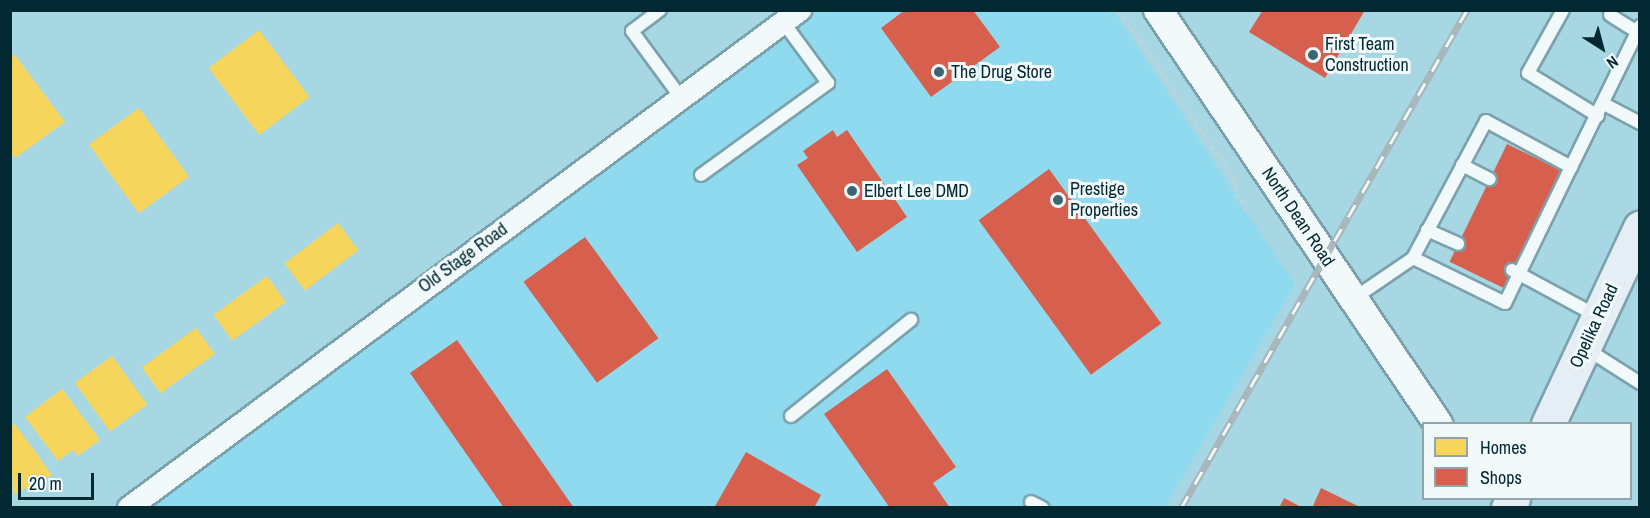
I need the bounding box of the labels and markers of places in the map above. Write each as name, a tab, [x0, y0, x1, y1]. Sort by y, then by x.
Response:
place label: First Team Construction	[1325, 34, 1409, 76]
marker: First Team Construction	[1306, 48, 1320, 62]
place label: The Drug Store	[951, 61, 1052, 83]
marker: The Drug Store	[932, 65, 946, 79]
place label: Prestige Properties	[1070, 179, 1138, 222]
place label: Elbert Lee DMD	[864, 180, 969, 202]
marker: Elbert Lee DMD	[845, 184, 859, 198]
marker: Prestige Properties	[1051, 193, 1065, 207]

